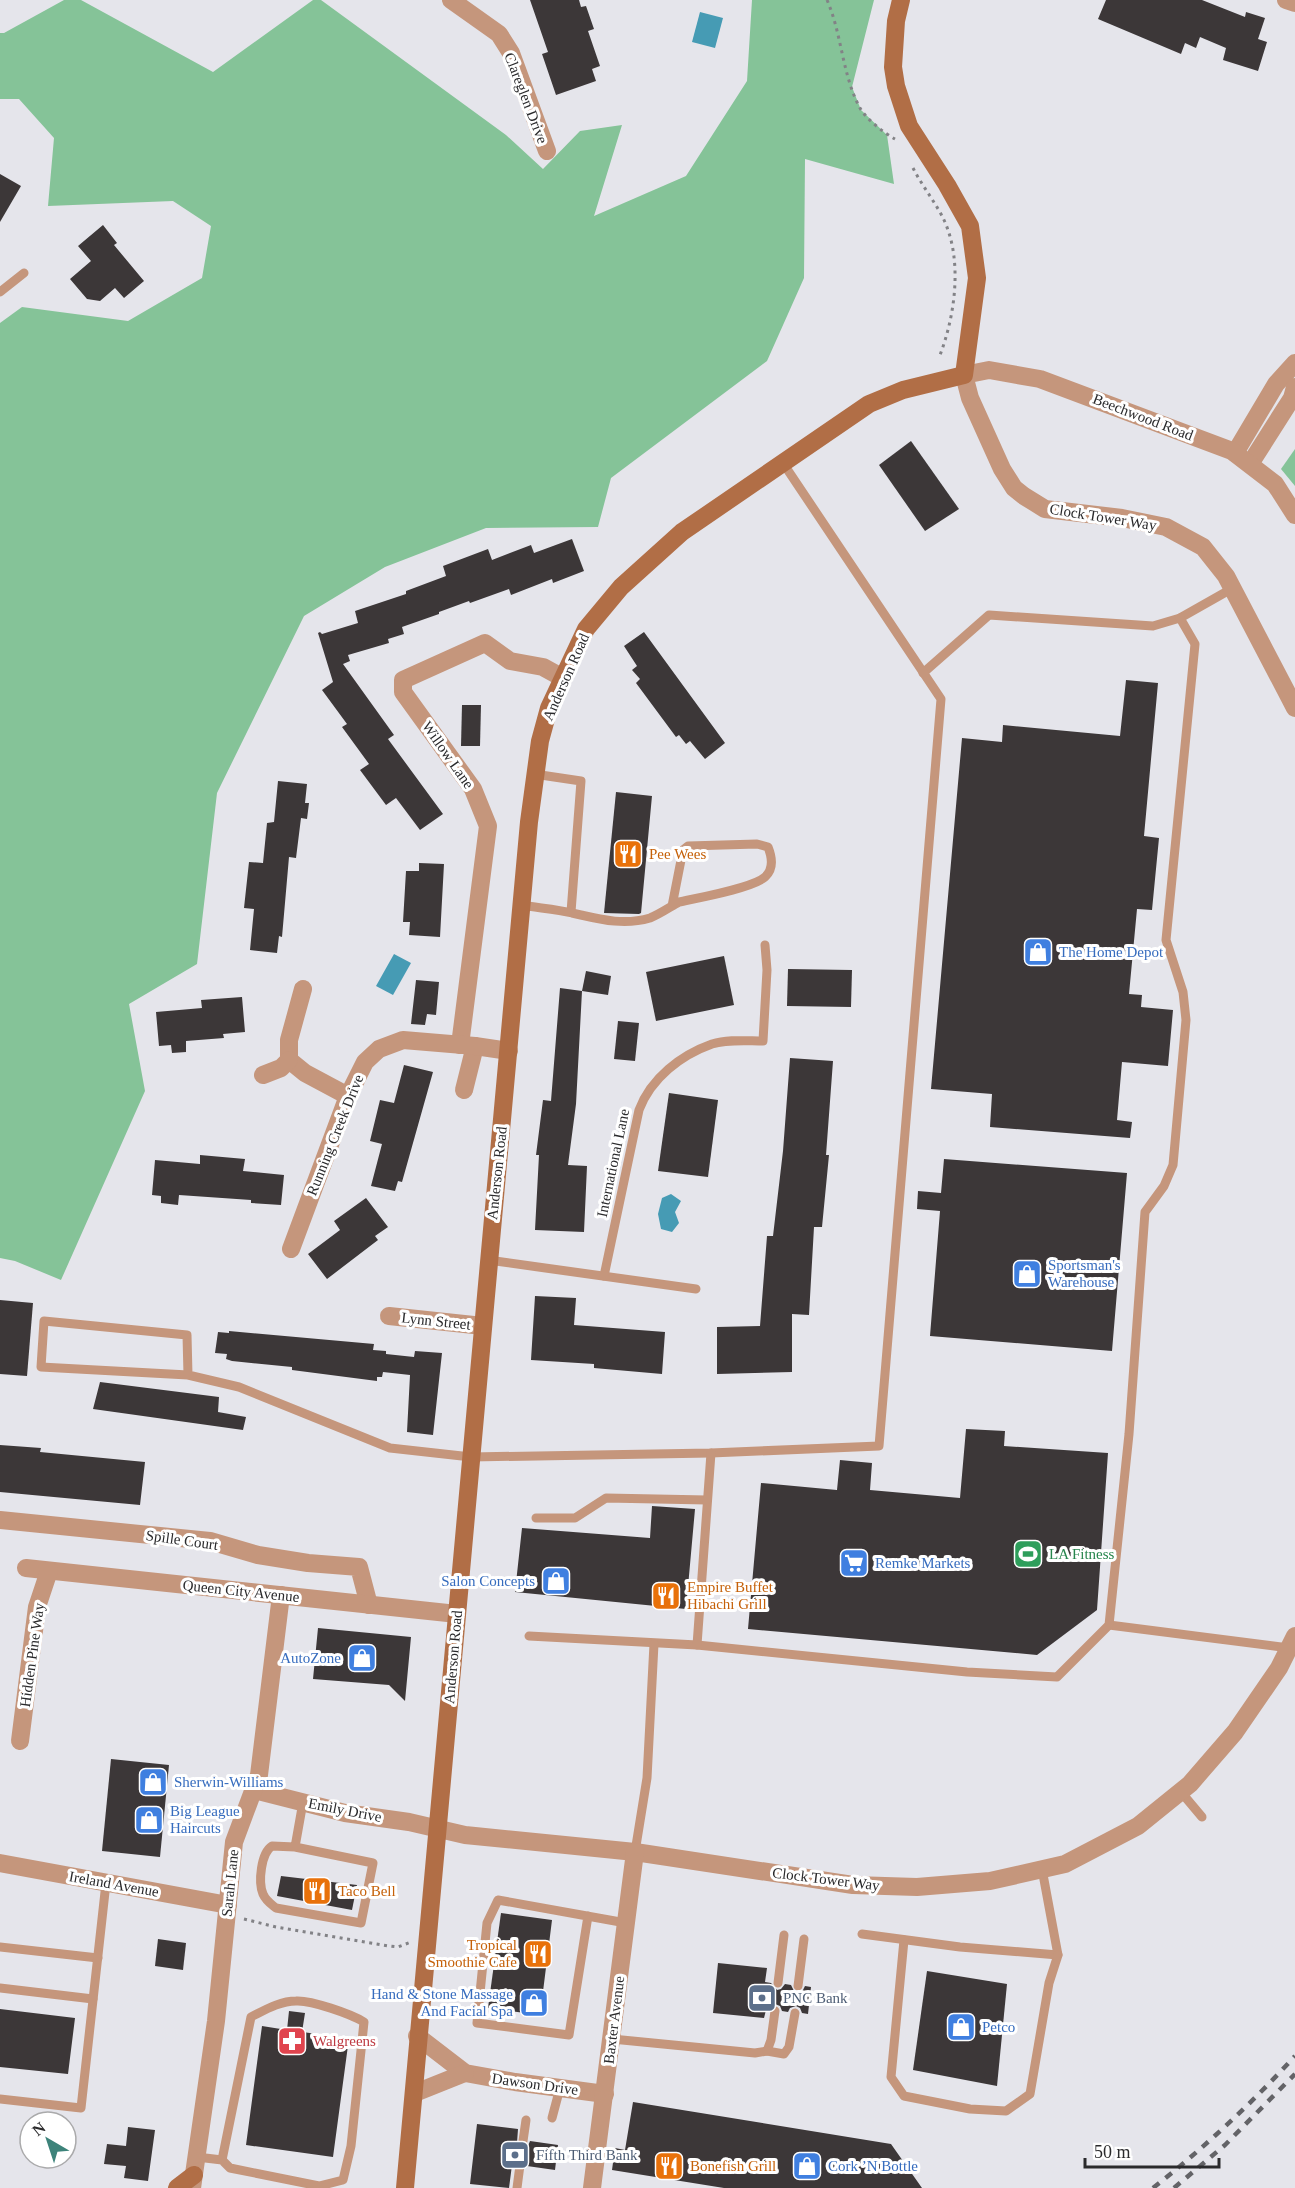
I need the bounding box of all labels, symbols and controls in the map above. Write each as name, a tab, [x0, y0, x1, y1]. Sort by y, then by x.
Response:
street label: Clareglen Drive	[501, 50, 551, 146]
street label: Beechwood Road	[1091, 390, 1196, 444]
street label: Clock Tower Way	[1048, 501, 1158, 533]
street label: Anderson Road	[540, 630, 593, 723]
street label: Willow Lane	[419, 718, 477, 792]
restaurant icon: Pee Wees	[612, 838, 644, 870]
place label: Pee Wees	[649, 846, 706, 862]
shop icon: The Home Depot	[1022, 936, 1054, 968]
place label: The Home Depot	[1059, 944, 1164, 960]
street label: Running Creek Drive	[303, 1072, 367, 1198]
street label: International Lane	[594, 1107, 632, 1219]
street label: Anderson Road	[484, 1125, 510, 1220]
place label: Sportsman's Warehouse	[1048, 1257, 1121, 1290]
shop icon: Sportsman's Warehouse	[1011, 1258, 1043, 1290]
street label: Lynn Street	[401, 1309, 472, 1333]
street label: Spille Court	[145, 1527, 220, 1553]
sports icon: LA Fitness	[1012, 1538, 1044, 1570]
place label: LA Fitness	[1049, 1546, 1115, 1562]
supermarket icon: Remke Markets	[838, 1547, 870, 1579]
place label: Remke Markets	[875, 1555, 971, 1571]
shop icon: Salon Concepts	[540, 1565, 572, 1597]
place label: Salon Concepts	[441, 1573, 535, 1589]
street label: Queen City Avenue	[182, 1577, 300, 1605]
place label: Empire Buffet Hibachi Grill	[687, 1579, 774, 1612]
restaurant icon: Empire Buffet Hibachi Grill	[650, 1580, 682, 1612]
street label: Hidden Pine Way	[17, 1601, 47, 1708]
street label: Anderson Road	[441, 1609, 465, 1704]
shop icon: AutoZone	[346, 1642, 378, 1674]
place label: AutoZone	[280, 1650, 341, 1666]
shop icon: Sherwin-Williams	[137, 1766, 169, 1798]
place label: Sherwin-Williams	[174, 1774, 284, 1790]
street label: Emily Drive	[307, 1795, 383, 1825]
place label: Big League Haircuts	[170, 1803, 240, 1836]
shop icon: Big League Haircuts	[133, 1804, 165, 1836]
street label: Sarah Lane	[218, 1848, 242, 1918]
street label: Clock Tower Way	[771, 1864, 881, 1894]
street label: Ireland Avenue	[68, 1868, 160, 1900]
restaurant icon: Taco Bell	[301, 1875, 333, 1907]
place label: Taco Bell	[338, 1883, 396, 1899]
place label: Tropical Smoothie Cafe	[427, 1937, 517, 1970]
restaurant icon: Tropical Smoothie Cafe	[522, 1938, 554, 1970]
street label: Baxter Avenue	[601, 1975, 627, 2065]
bank icon: PNC Bank	[746, 1982, 778, 2014]
place label: Hand & Stone Massage And Facial Spa	[371, 1986, 513, 2019]
shop icon: Hand & Stone Massage And Facial Spa	[518, 1987, 550, 2019]
place label: PNC Bank	[783, 1990, 848, 2006]
shop icon: Petco	[945, 2011, 977, 2043]
place label: Petco	[982, 2019, 1015, 2035]
pharmacy icon: Walgreens	[276, 2025, 308, 2057]
place label: Walgreens	[313, 2033, 376, 2049]
street label: Dawson Drive	[491, 2070, 580, 2098]
north arrow	[18, 2110, 78, 2170]
text: N	[29, 2118, 49, 2139]
scale bar	[1085, 2131, 1218, 2169]
bank icon: Fifth Third Bank	[499, 2139, 531, 2171]
text: 50 m	[1094, 2142, 1131, 2162]
place label: Fifth Third Bank	[536, 2147, 638, 2163]
restaurant icon: Bonefish Grill	[653, 2150, 685, 2182]
shop icon: Cork ’N Bottle	[791, 2150, 823, 2182]
place label: Bonefish Grill	[690, 2158, 776, 2174]
place label: Cork ’N Bottle	[828, 2158, 918, 2174]

